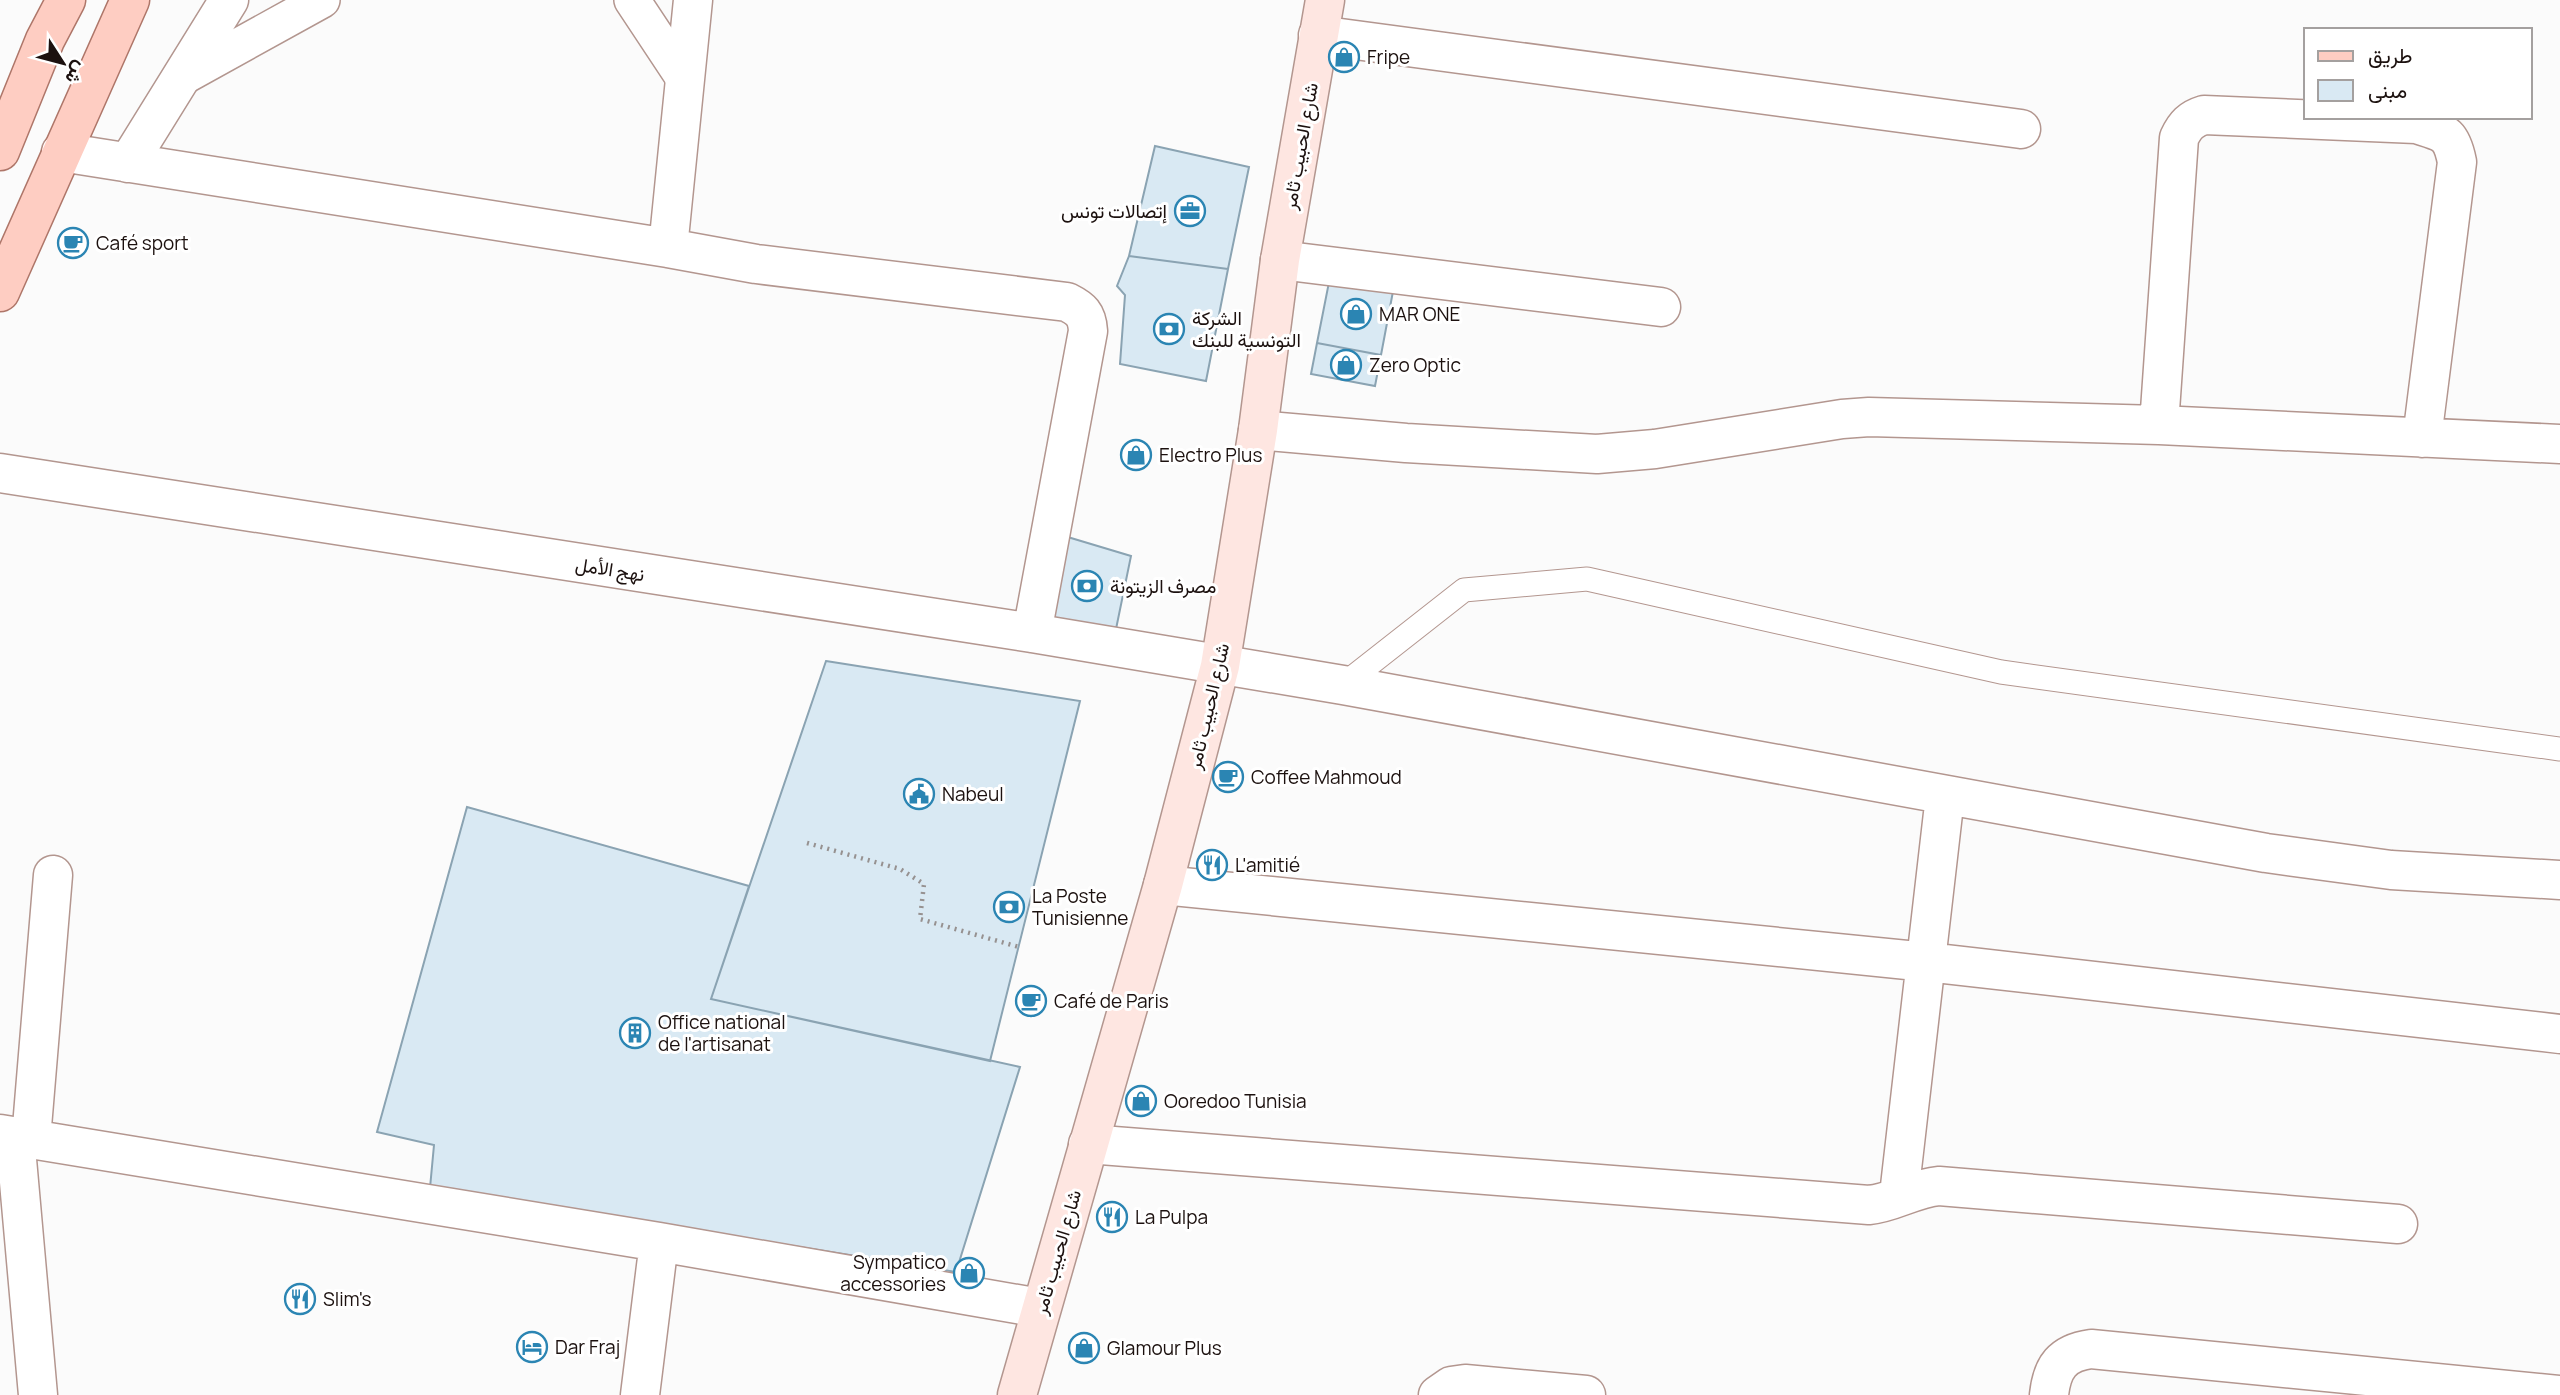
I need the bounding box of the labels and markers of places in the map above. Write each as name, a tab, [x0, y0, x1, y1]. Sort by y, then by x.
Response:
shop icon: Fripe	[1327, 40, 1361, 74]
place label: Fripe	[1367, 44, 1410, 70]
office icon: إتصالات تونس	[1173, 194, 1207, 228]
place label: إتصالات تونس	[1061, 198, 1167, 224]
cafe icon: Café sport	[56, 226, 90, 260]
place label: Café sport	[96, 230, 189, 256]
shop icon: MAR ONE	[1339, 297, 1373, 331]
place label: MAR ONE	[1379, 301, 1460, 327]
place label: الشركة التونسية للبنك	[1192, 305, 1301, 353]
bank icon: الشركة التونسية للبنك	[1152, 312, 1186, 346]
shop icon: Zero Optic	[1329, 348, 1363, 382]
place label: Zero Optic	[1369, 352, 1461, 378]
shop icon: Electro Plus	[1119, 438, 1153, 472]
place label: Electro Plus	[1159, 442, 1262, 468]
bank icon: مصرف الزيتونة	[1070, 569, 1104, 603]
place label: مصرف الزيتونة	[1110, 573, 1216, 599]
cafe icon: Coffee Mahmoud	[1211, 760, 1245, 794]
place label: Coffee Mahmoud	[1251, 764, 1402, 790]
public building icon: Nabeul	[902, 777, 936, 811]
place label: Nabeul	[942, 781, 1004, 807]
restaurant icon: L'amitié	[1195, 848, 1229, 882]
place label: L'amitié	[1235, 852, 1300, 878]
place label: La Poste Tunisienne	[1032, 883, 1128, 931]
bank icon: La Poste Tunisienne	[992, 890, 1026, 924]
cafe icon: Café de Paris	[1014, 984, 1048, 1018]
place label: Café de Paris	[1054, 988, 1169, 1014]
place label: Office national de l'artisanat	[658, 1009, 786, 1057]
building icon: Office national de l'artisanat	[618, 1016, 652, 1050]
shop icon: Ooredoo Tunisia	[1124, 1084, 1158, 1118]
place label: Ooredoo Tunisia	[1164, 1088, 1307, 1114]
restaurant icon: La Pulpa	[1095, 1200, 1129, 1234]
place label: La Pulpa	[1135, 1204, 1208, 1230]
place label: Sympatico accessories	[840, 1249, 946, 1297]
shop icon: Sympatico accessories	[952, 1256, 986, 1290]
restaurant icon: Slim's	[283, 1282, 317, 1316]
place label: Slim's	[323, 1286, 371, 1312]
hotel icon: Dar Fraj	[515, 1330, 549, 1364]
shop icon: Glamour Plus	[1067, 1331, 1101, 1365]
place label: Dar Fraj	[555, 1334, 620, 1360]
place label: Glamour Plus	[1107, 1335, 1222, 1361]

